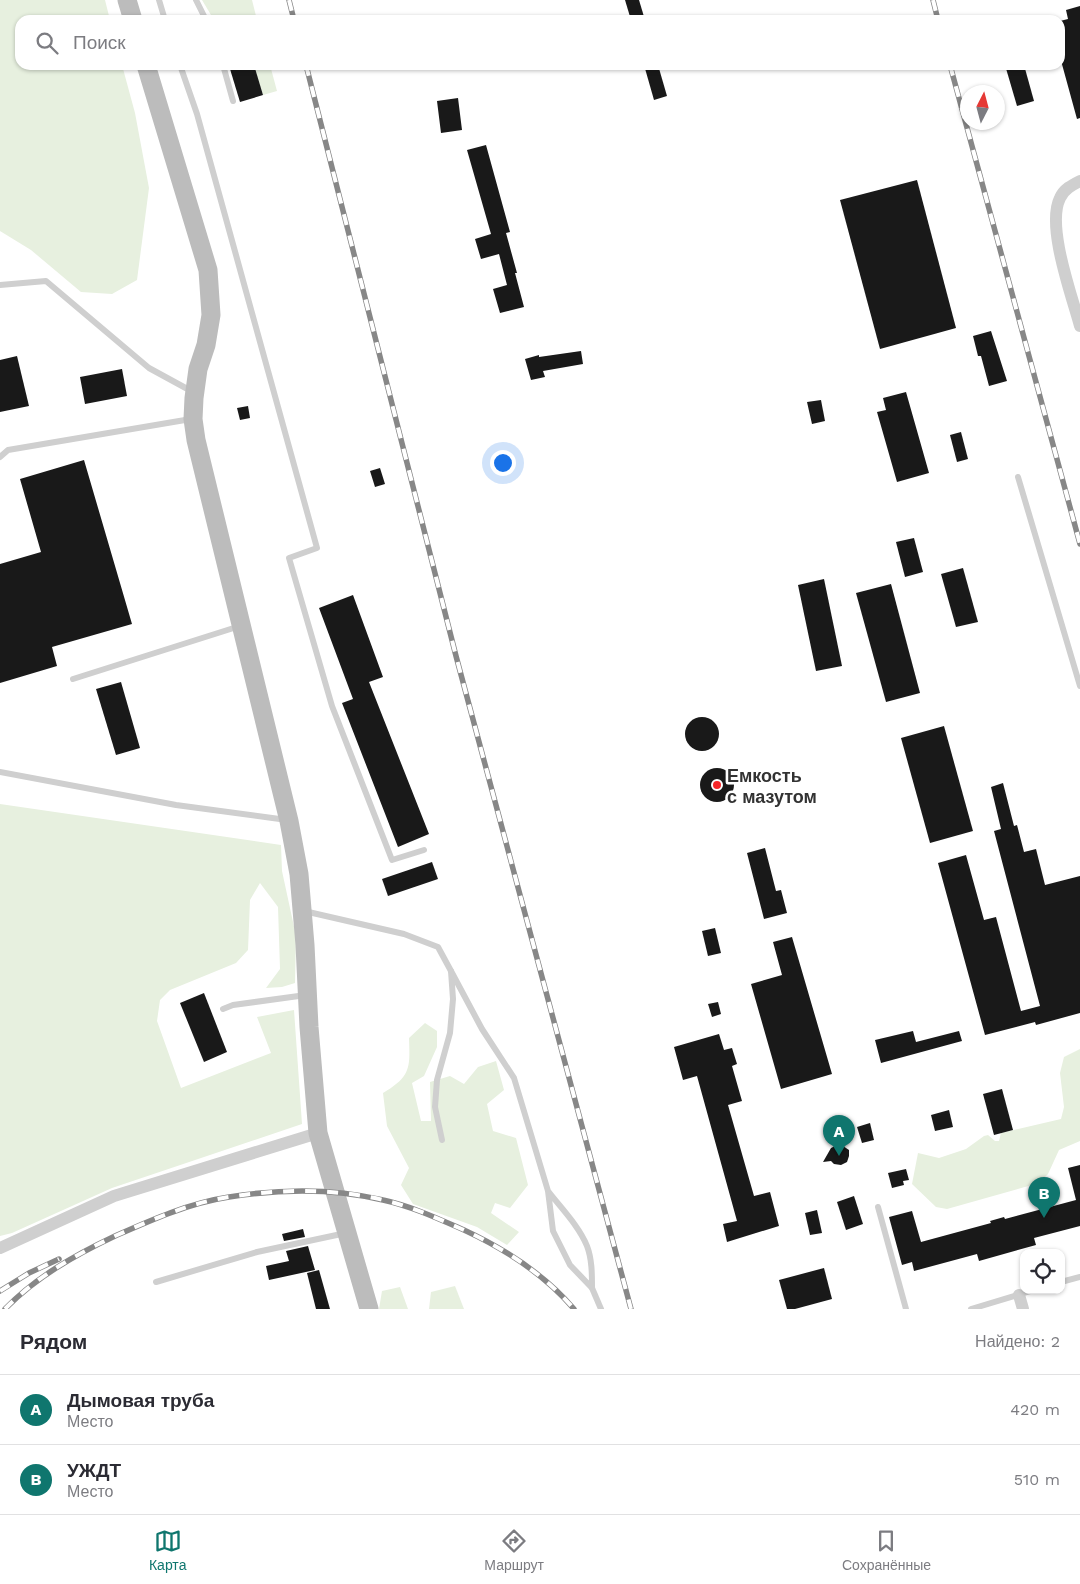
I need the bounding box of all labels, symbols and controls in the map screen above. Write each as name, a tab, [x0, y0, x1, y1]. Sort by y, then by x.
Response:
search box	[15, 15, 1065, 70]
icon: search	[33, 29, 61, 57]
text: Поиск	[73, 31, 126, 54]
north arrow	[960, 85, 1005, 130]
your location	[490, 450, 516, 476]
place label: Емкость с мазутом	[727, 765, 817, 807]
marker: Емкость с мазутом	[711, 779, 723, 791]
pin: A	[823, 1115, 855, 1156]
pin: B	[1028, 1177, 1060, 1218]
map controls	[1020, 1249, 1065, 1294]
button: locate	[1020, 1249, 1065, 1294]
text: Рядом	[20, 1329, 87, 1354]
text: Найдено: 2	[975, 1332, 1060, 1351]
text: Дымовая труба	[67, 1389, 214, 1412]
text: A	[31, 1400, 41, 1419]
text: 420 m	[1010, 1400, 1060, 1419]
text: Место	[67, 1412, 113, 1431]
text: УЖДТ	[67, 1459, 121, 1482]
text: B	[31, 1470, 41, 1489]
text: 510 m	[1014, 1470, 1060, 1489]
text: Место	[67, 1482, 113, 1501]
tab: Карта	[149, 1527, 186, 1573]
tab: Маршрут	[484, 1527, 544, 1573]
tab: Сохранённые	[842, 1527, 931, 1573]

